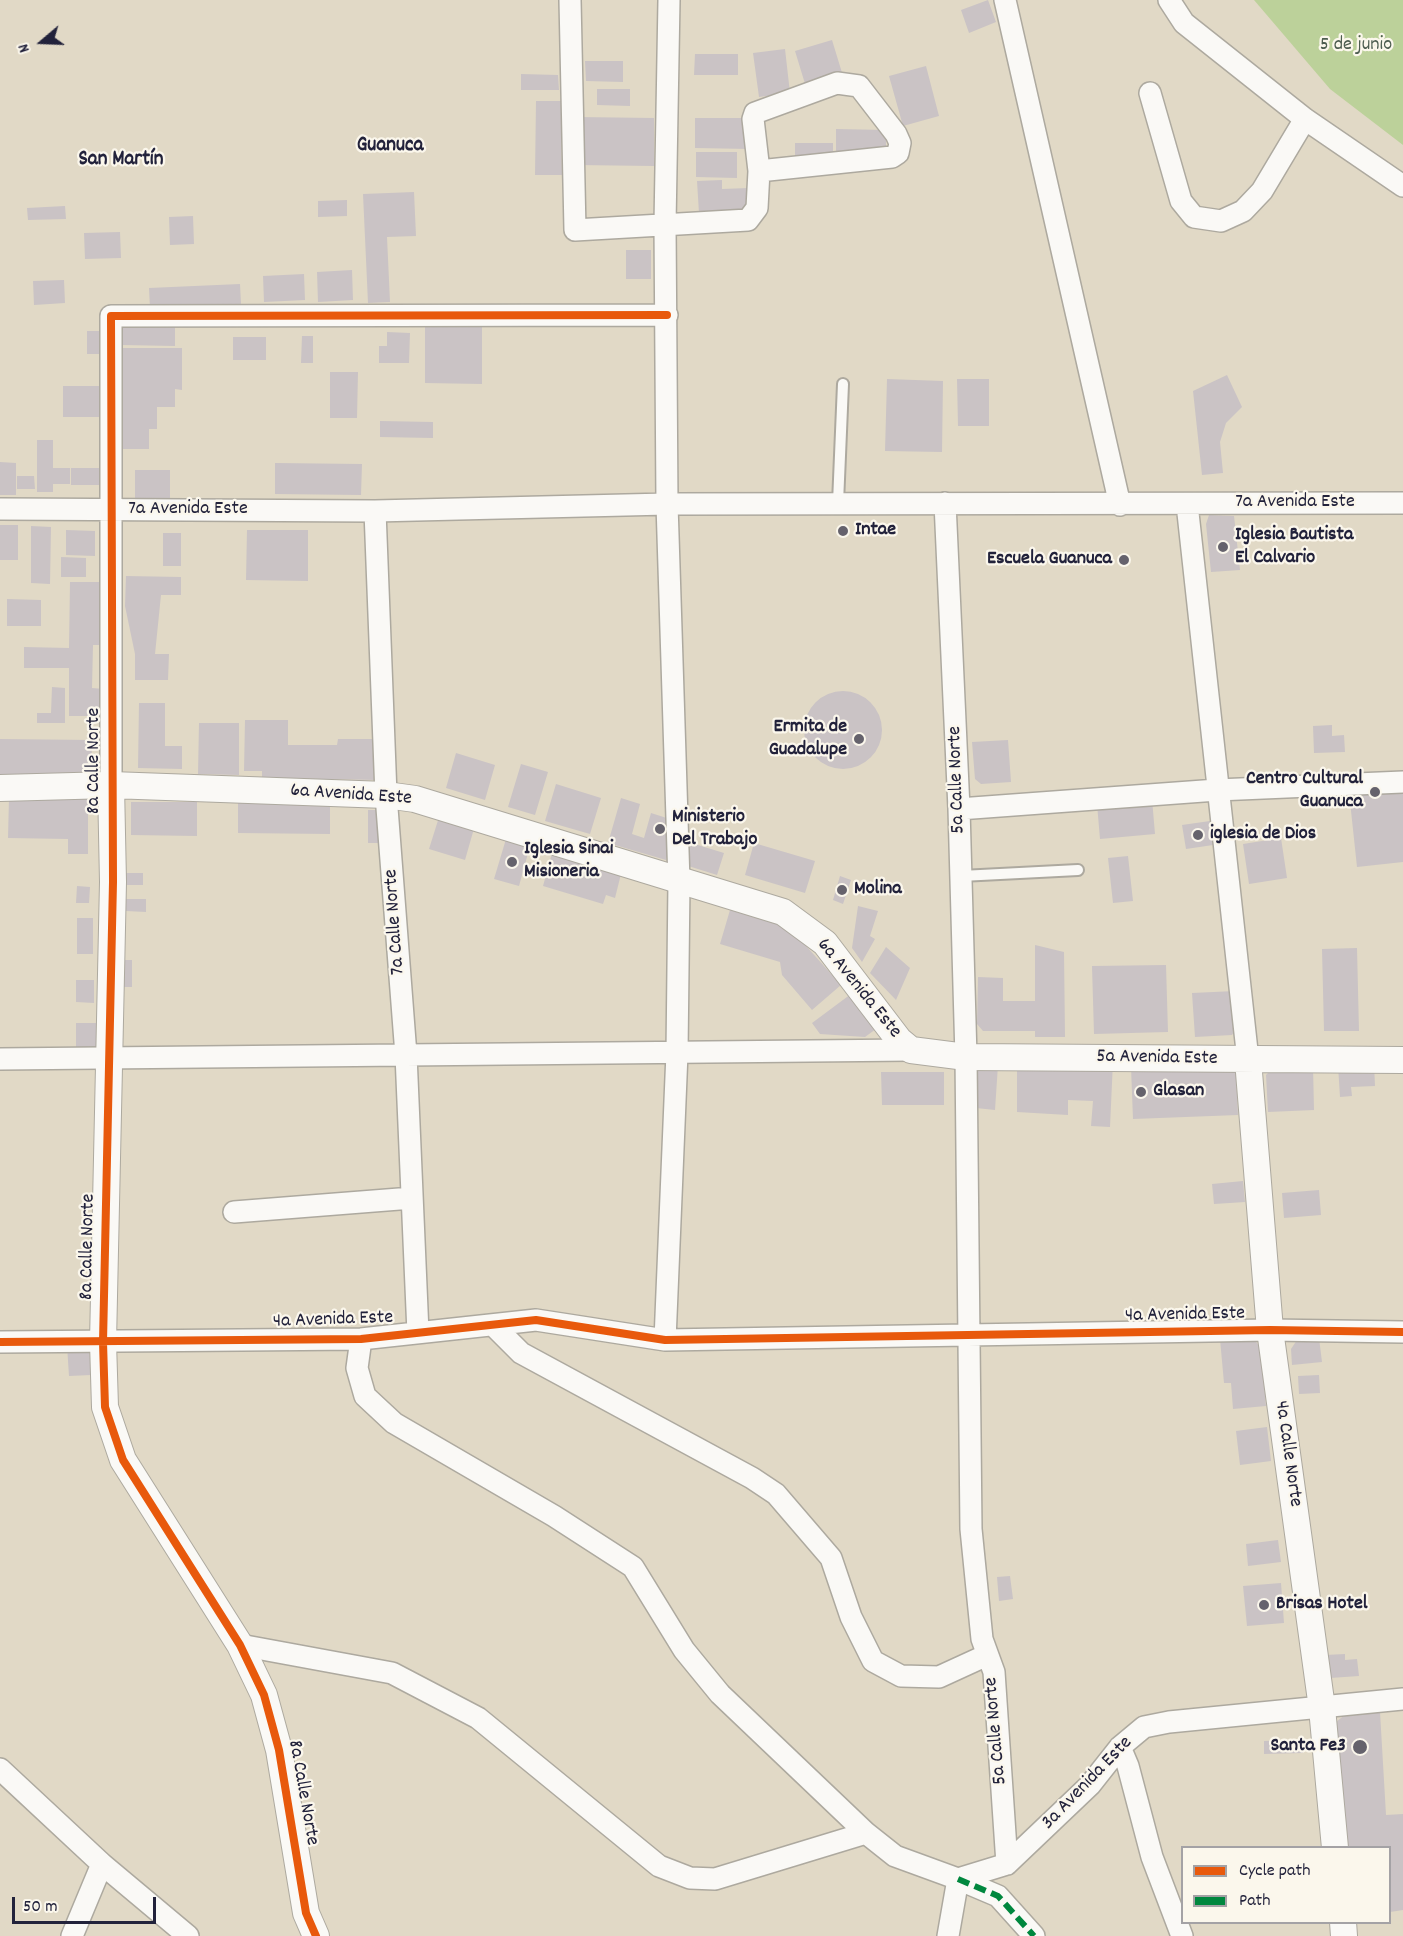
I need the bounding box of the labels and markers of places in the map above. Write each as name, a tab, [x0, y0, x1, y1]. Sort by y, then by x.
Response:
place label: Intae	[855, 519, 896, 543]
marker: Intae	[836, 524, 850, 538]
place label: Iglesia Bautista El Calvario	[1235, 524, 1353, 571]
marker: Iglesia Bautista El Calvario	[1216, 540, 1230, 554]
place label: Escuela Guanuca	[987, 548, 1112, 572]
marker: Escuela Guanuca	[1117, 553, 1131, 567]
place label: Ermita de Guadalupe	[769, 716, 847, 763]
marker: Ermita de Guadalupe	[852, 732, 866, 746]
place label: Centro Cultural Guanuca	[1246, 768, 1363, 815]
marker: Centro Cultural Guanuca	[1368, 785, 1382, 799]
place label: Ministerio Del Trabajo	[672, 806, 757, 853]
marker: Ministerio Del Trabajo	[653, 822, 667, 836]
place label: iglesia de Dios	[1210, 823, 1316, 847]
marker: iglesia de Dios	[1191, 828, 1205, 842]
place label: Iglesia Sinai Misioneria	[524, 838, 613, 885]
marker: Iglesia Sinai Misioneria	[505, 855, 519, 869]
place label: Molina	[854, 878, 902, 902]
marker: Molina	[835, 883, 849, 897]
place label: Glasan	[1153, 1080, 1204, 1104]
marker: Glasan	[1134, 1085, 1148, 1099]
place label: Brisas Hotel	[1276, 1593, 1367, 1617]
marker: Brisas Hotel	[1257, 1598, 1271, 1612]
place label: Santa Fe3	[1271, 1735, 1346, 1759]
marker: Santa Fe3	[1351, 1738, 1369, 1756]

